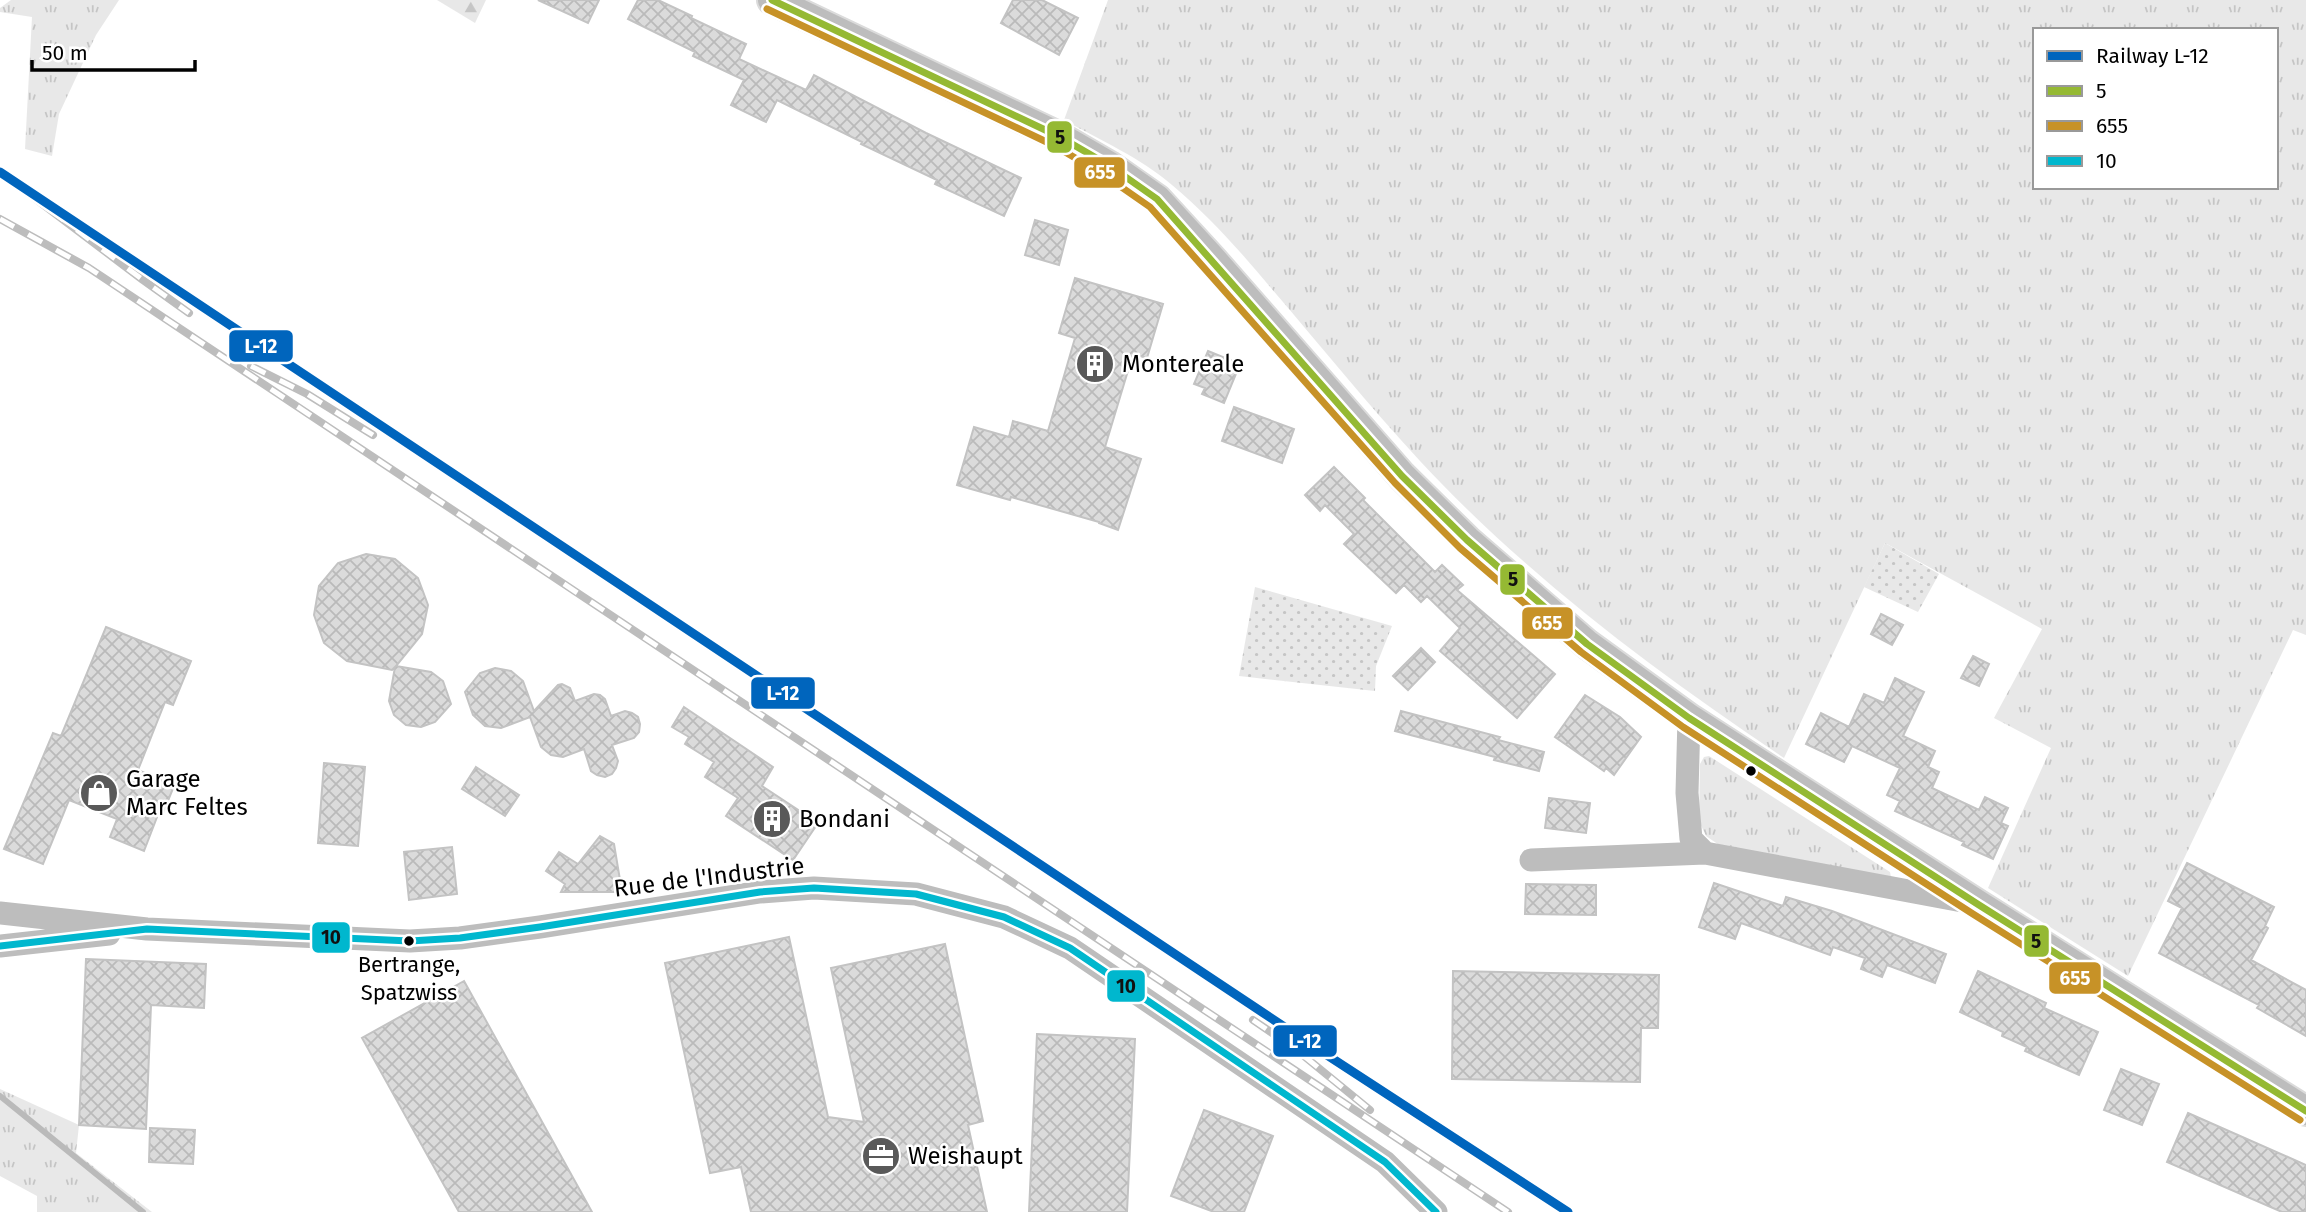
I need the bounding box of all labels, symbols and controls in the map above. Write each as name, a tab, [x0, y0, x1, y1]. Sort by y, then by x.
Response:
scale bar	[32, 28, 194, 72]
legend	[2033, 28, 2278, 189]
text: 50 m	[42, 40, 88, 66]
text: Railway L-12	[2096, 43, 2209, 69]
text: 5	[2096, 78, 2107, 104]
text: 655	[2096, 113, 2128, 139]
line badge: 5	[1046, 120, 1073, 154]
text: 5	[1055, 126, 1065, 149]
text: 10	[2096, 148, 2117, 174]
line badge: 655	[1073, 156, 1126, 189]
text: 655	[1085, 161, 1115, 184]
line badge: L-12	[228, 329, 294, 363]
text: L-12	[245, 335, 278, 358]
building icon: Montereale	[1074, 343, 1116, 385]
place label: Montereale	[1122, 350, 1244, 378]
line badge: 5	[1499, 563, 1526, 596]
text: 5	[1508, 568, 1518, 591]
line badge: 655	[1521, 606, 1574, 640]
text: 655	[1532, 612, 1562, 635]
line badge: L-12	[750, 676, 816, 710]
text: L-12	[767, 682, 800, 705]
unlabelled marker	[1744, 764, 1758, 778]
place label: Garage Marc Feltes	[126, 765, 248, 821]
shop icon: Garage Marc Feltes	[78, 772, 120, 814]
building icon: Bondani	[751, 798, 793, 840]
place label: Bondani	[799, 805, 890, 833]
street label: Rue de l'Industrie	[612, 851, 806, 903]
line badge: 10	[311, 921, 351, 954]
line badge: 5	[2023, 924, 2050, 958]
text: 10	[321, 926, 341, 949]
text: 5	[2031, 930, 2041, 953]
marker: Bertrange, Spatzwiss	[402, 934, 416, 948]
place label: Bertrange, Spatzwiss	[358, 951, 460, 1006]
line badge: 655	[2048, 961, 2102, 995]
text: 655	[2060, 967, 2090, 990]
line badge: 10	[1106, 969, 1146, 1003]
text: 10	[1116, 975, 1136, 998]
line badge: L-12	[1272, 1024, 1338, 1058]
text: L-12	[1289, 1030, 1322, 1053]
office icon: Weishaupt	[860, 1135, 902, 1177]
place label: Weishaupt	[908, 1142, 1023, 1170]

